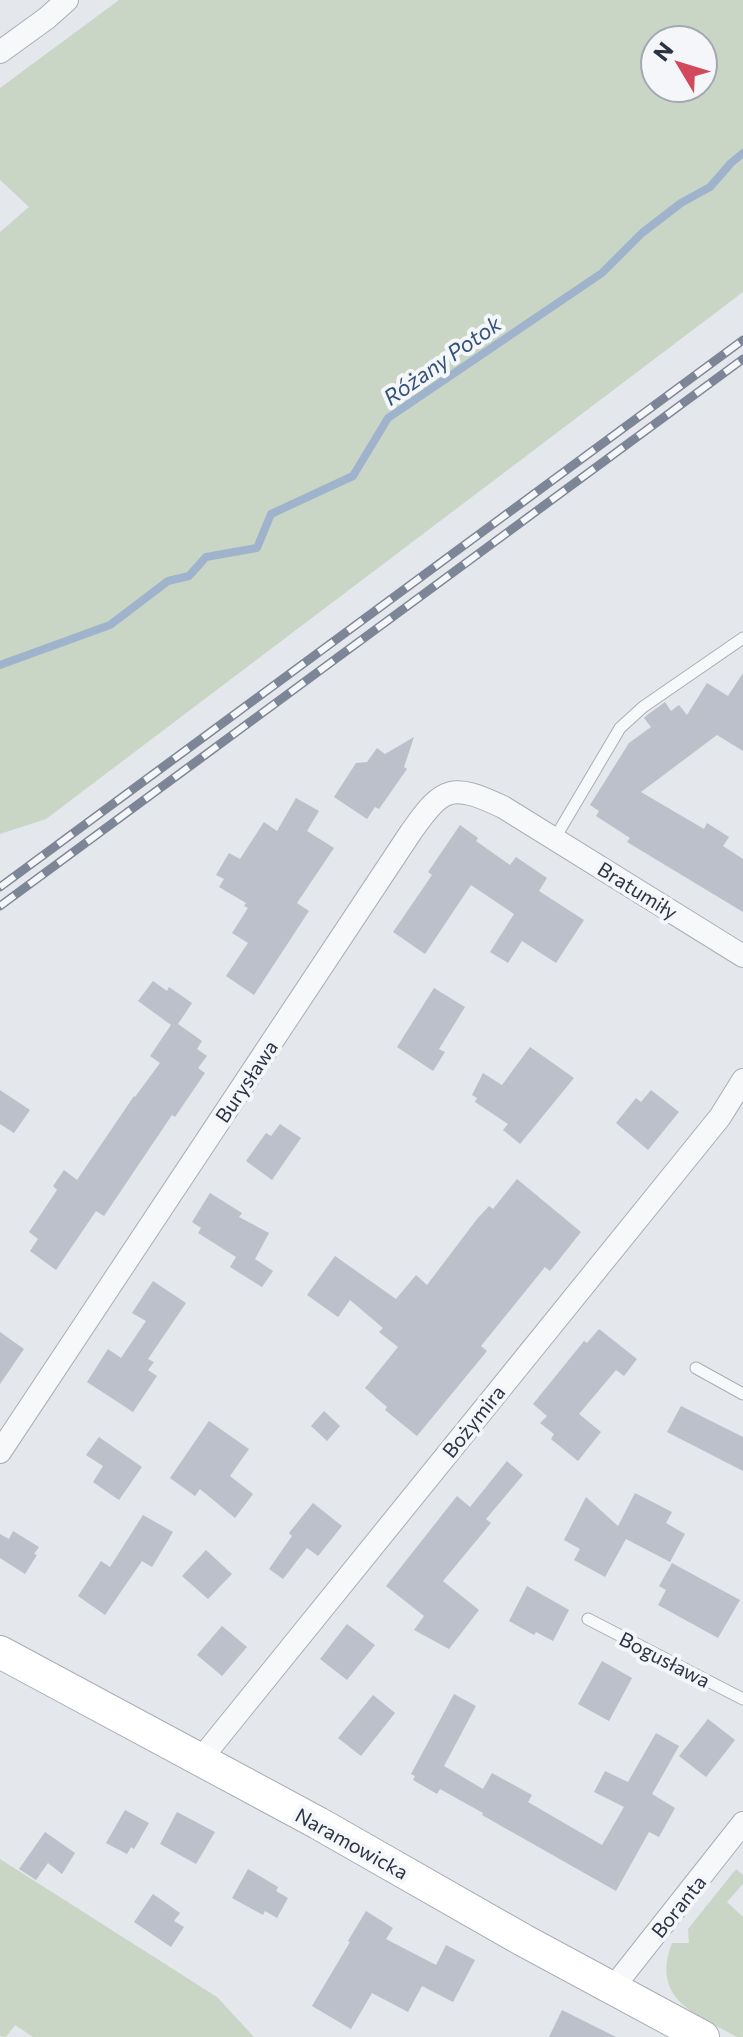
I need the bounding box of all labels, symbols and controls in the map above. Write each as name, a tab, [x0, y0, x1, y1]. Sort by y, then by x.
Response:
north arrow	[639, 24, 719, 104]
text: N	[647, 37, 679, 66]
water label: Różany Potok	[378, 309, 507, 410]
street label: Bratumiły	[594, 856, 682, 924]
street label: Burysława	[210, 1035, 282, 1127]
street label: Bożymira	[437, 1380, 509, 1462]
street label: Bogusława	[616, 1626, 714, 1692]
street label: Naramowicka	[291, 1802, 413, 1884]
street label: Boranta	[646, 1870, 710, 1942]

